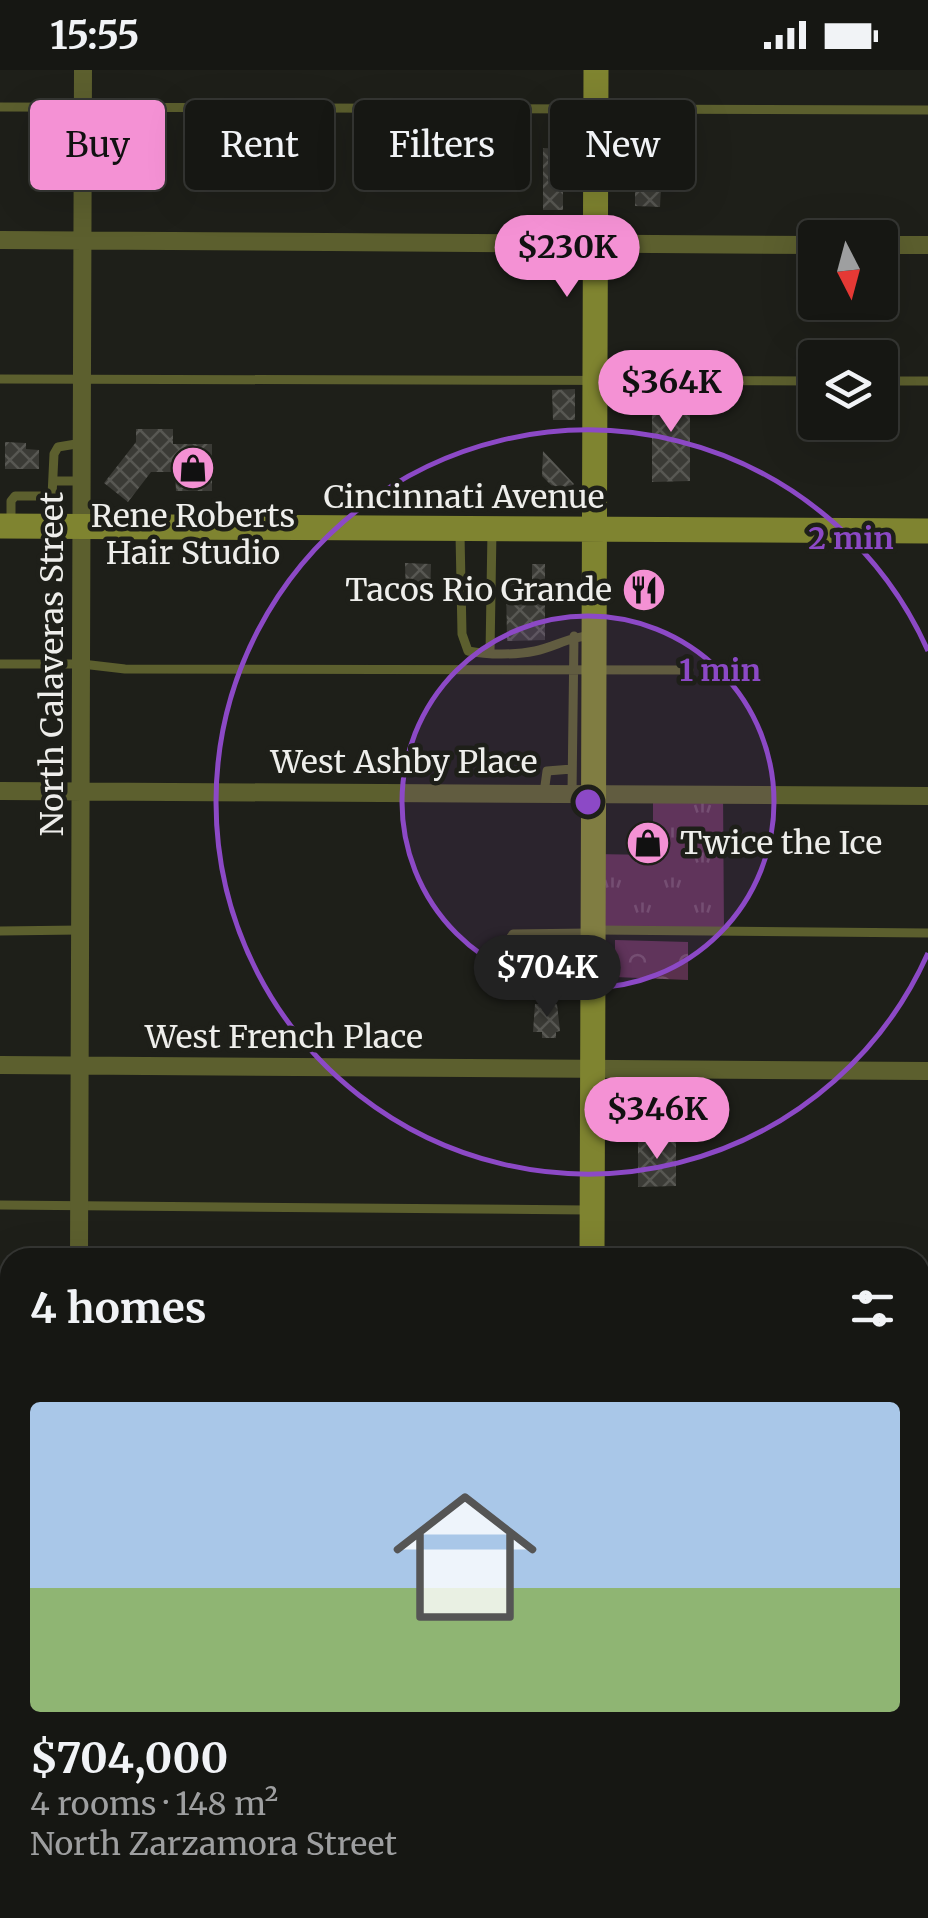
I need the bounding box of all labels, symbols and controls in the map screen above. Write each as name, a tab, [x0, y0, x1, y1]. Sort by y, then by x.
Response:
text: 15:55	[50, 12, 140, 59]
chip: Buy	[30, 100, 165, 190]
chip: Rent	[185, 100, 334, 190]
chip: Filters	[354, 100, 530, 190]
chip: New	[550, 100, 695, 190]
pin: $230K	[497, 215, 637, 300]
north arrow	[798, 220, 898, 320]
map controls	[798, 220, 898, 440]
text: $230K	[517, 227, 617, 267]
button: layers	[798, 340, 898, 440]
pin: $364K	[601, 350, 741, 435]
text: $364K	[620, 362, 722, 402]
shop icon: Rene Roberts Hair Studio	[170, 445, 216, 491]
street label: Cincinnati Avenue	[324, 477, 604, 517]
street label: North Calaveras Street	[32, 491, 72, 836]
place label: Rene Roberts Hair Studio	[91, 496, 295, 573]
text: 2 min	[808, 519, 894, 557]
restaurant icon: Tacos Rio Grande	[621, 567, 667, 613]
place label: Tacos Rio Grande	[345, 570, 612, 610]
text: 1 min	[679, 651, 761, 689]
street label: West Ashby Place	[269, 742, 538, 782]
centre of rings	[570, 784, 606, 820]
shop icon: Twice the Ice	[625, 820, 671, 866]
place label: Twice the Ice	[680, 823, 882, 863]
pin: $704K	[477, 935, 617, 1020]
text: $704K	[496, 947, 598, 987]
street label: West French Place	[144, 1017, 423, 1057]
pin: $346K	[587, 1077, 727, 1162]
text: $346K	[606, 1089, 708, 1129]
icon: filters	[845, 1281, 900, 1336]
text: 4 homes	[30, 1282, 207, 1334]
icon: home	[375, 1467, 555, 1647]
text: $704,000	[30, 1732, 228, 1784]
text: 4 rooms · 148 m²	[30, 1784, 278, 1824]
text: North Zarzamora Street	[30, 1824, 397, 1864]

